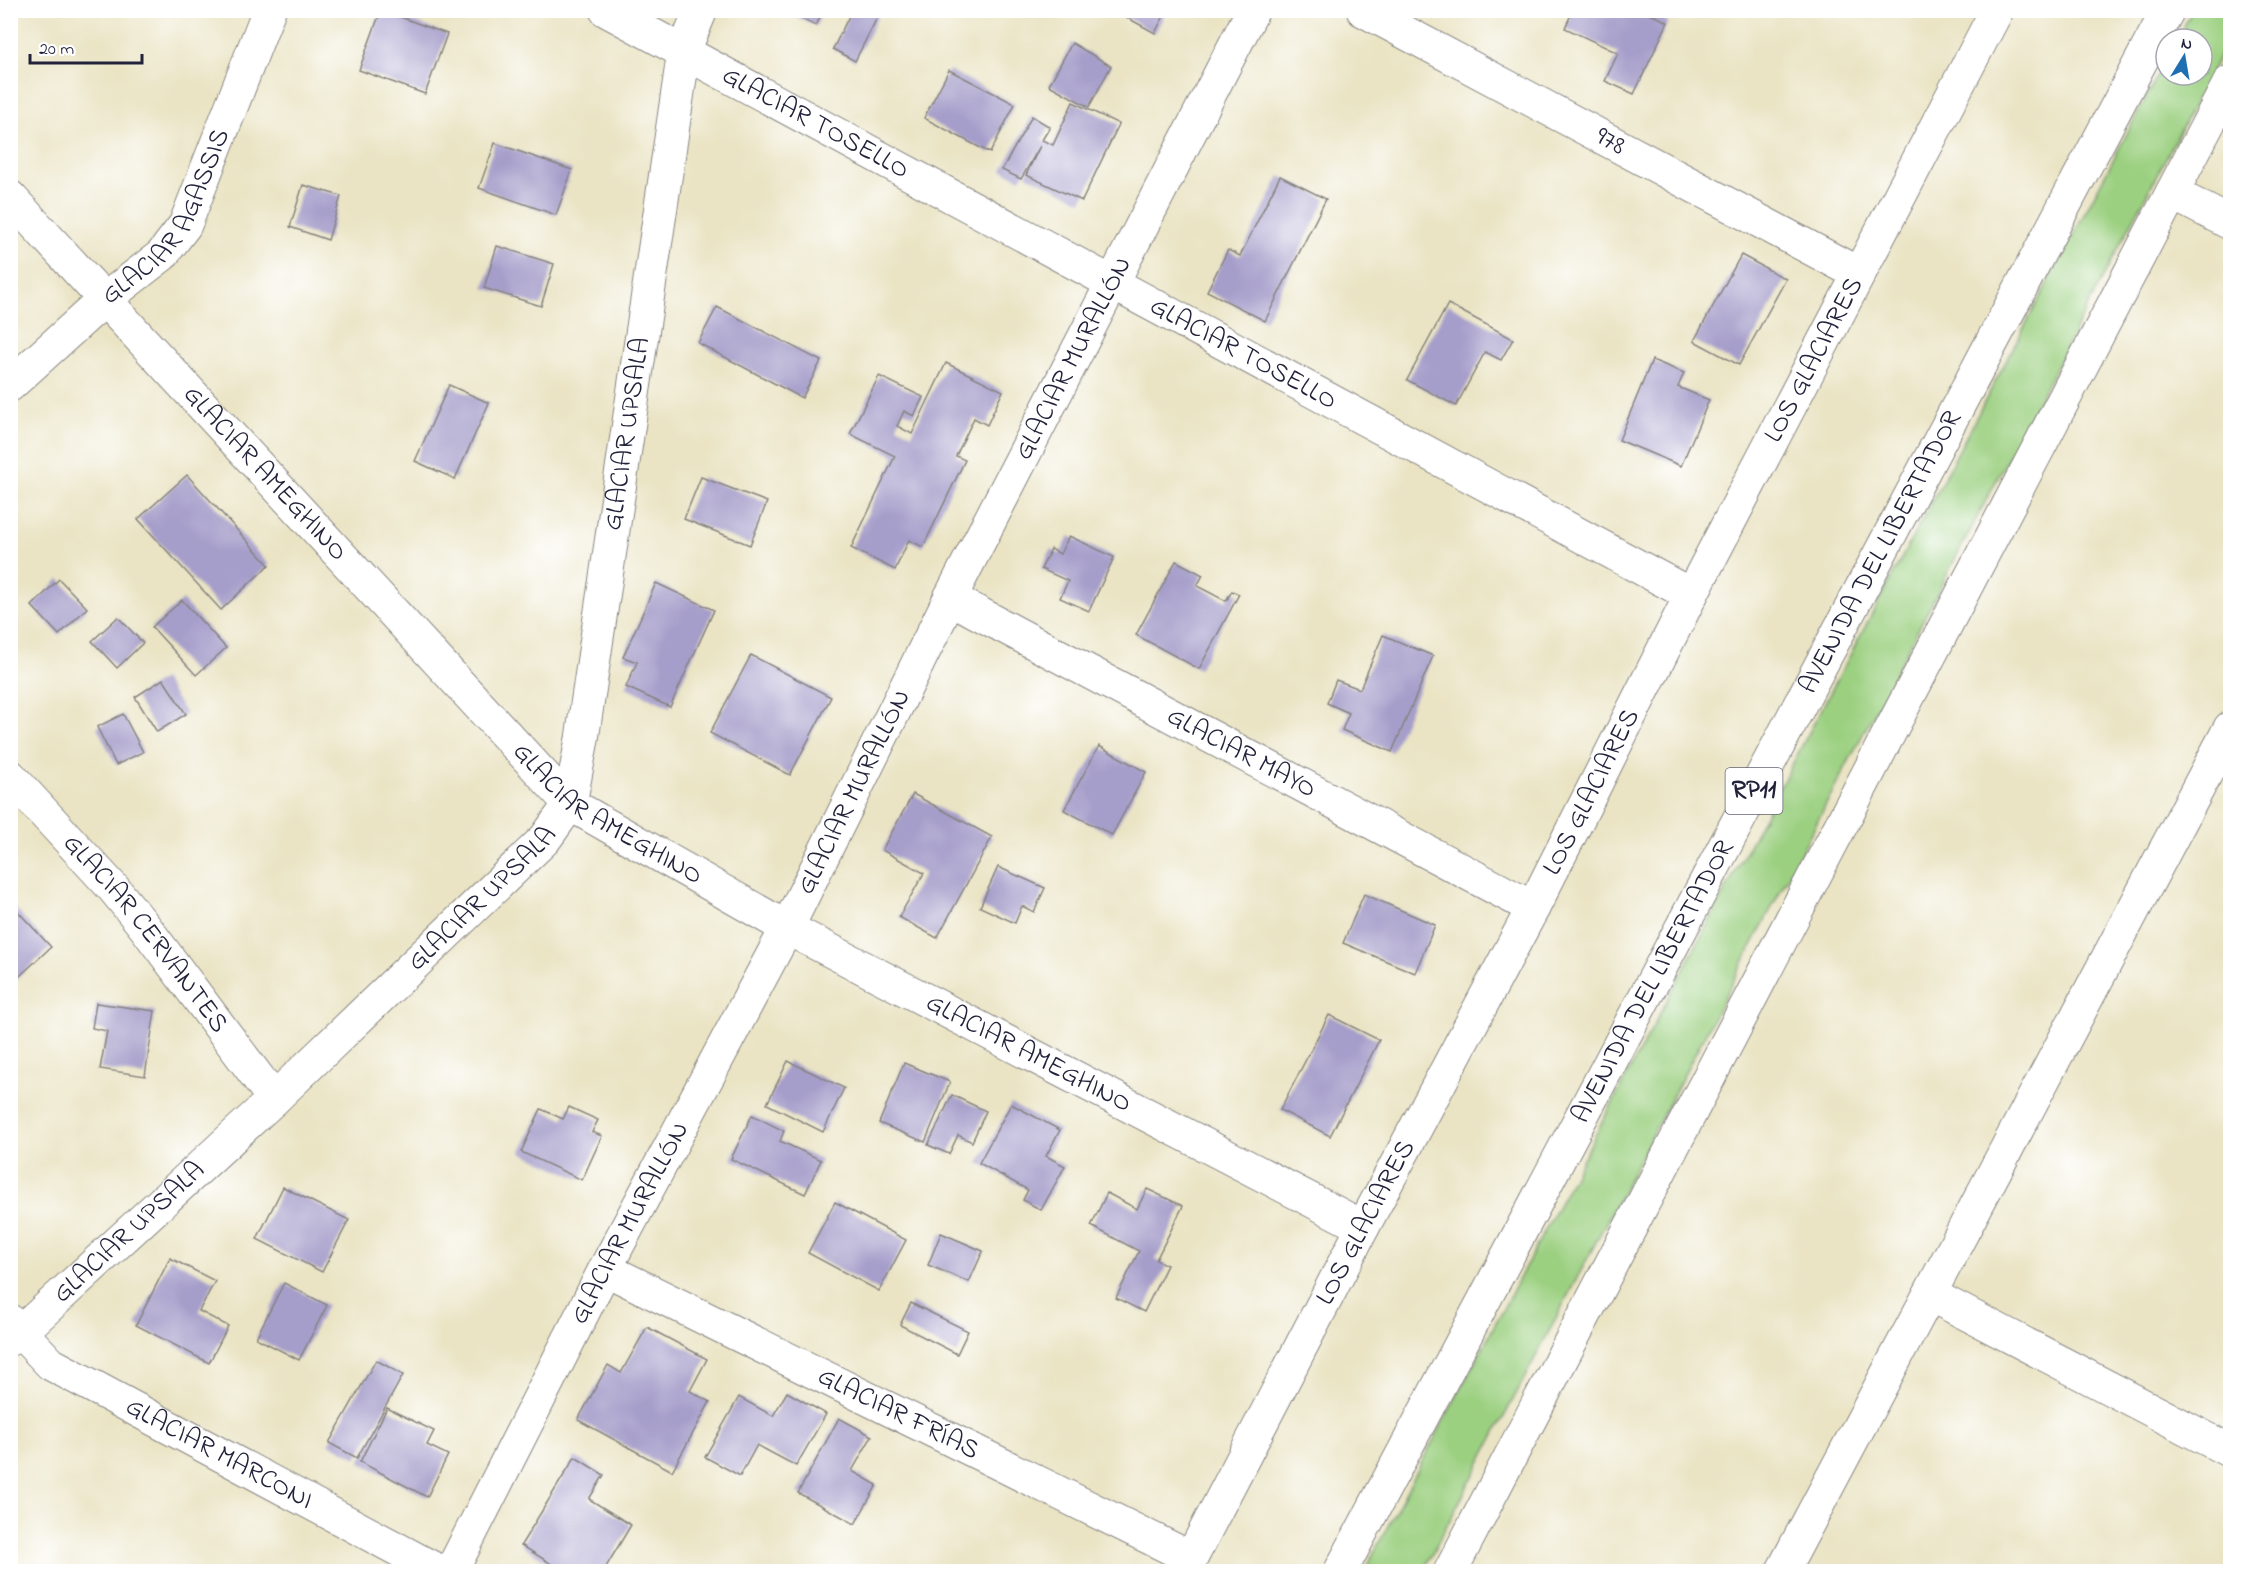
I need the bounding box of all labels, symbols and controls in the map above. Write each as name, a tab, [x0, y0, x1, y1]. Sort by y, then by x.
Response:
scale bar	[30, 27, 142, 65]
north arrow	[2154, 27, 2214, 87]
text: N	[2179, 31, 2194, 57]
text: 20 m	[39, 37, 74, 63]
street label: GLACIAR TOSELLO	[715, 56, 916, 189]
street label: 978	[1588, 117, 1632, 166]
street label: GLACIAR AGASSIS	[93, 123, 240, 315]
street label: GLACIAR MURALLÓN	[1005, 250, 1142, 467]
street label: LOS GLACIARES	[1755, 270, 1873, 450]
street label: GLACIAR TOSELLO	[1143, 287, 1344, 420]
street label: GLACIAR UPSALA	[594, 335, 661, 533]
street label: GLACIAR AMEGHINO	[174, 377, 356, 570]
street label: AVENIDA DEL LIBERTADOR	[1789, 404, 1972, 701]
street label: GLACIAR MURALLÓN	[787, 683, 921, 901]
street label: GLACIAR MAYO	[1160, 697, 1323, 809]
street label: LOS GLACIARES	[1533, 702, 1650, 882]
street label: GLACIAR AMEGHINO	[503, 734, 710, 895]
road number: RP11	[1726, 768, 1782, 814]
street label: GLACIAR UPSALA	[399, 819, 567, 980]
street label: GLACIAR CERVANTES	[53, 825, 238, 1041]
street label: AVENIDA DEL LIBERTADOR	[1562, 833, 1744, 1130]
street label: GLACIAR AMEGHINO	[919, 984, 1139, 1123]
street label: GLACIAR MURALLÓN	[560, 1115, 700, 1331]
street label: LOS GLACIARES	[1306, 1133, 1425, 1312]
street label: GLACIAR UPSALA	[44, 1152, 214, 1313]
street label: GLACIAR FRÍAS	[811, 1357, 986, 1470]
street label: GLACIAR MARCONI	[118, 1388, 320, 1520]

